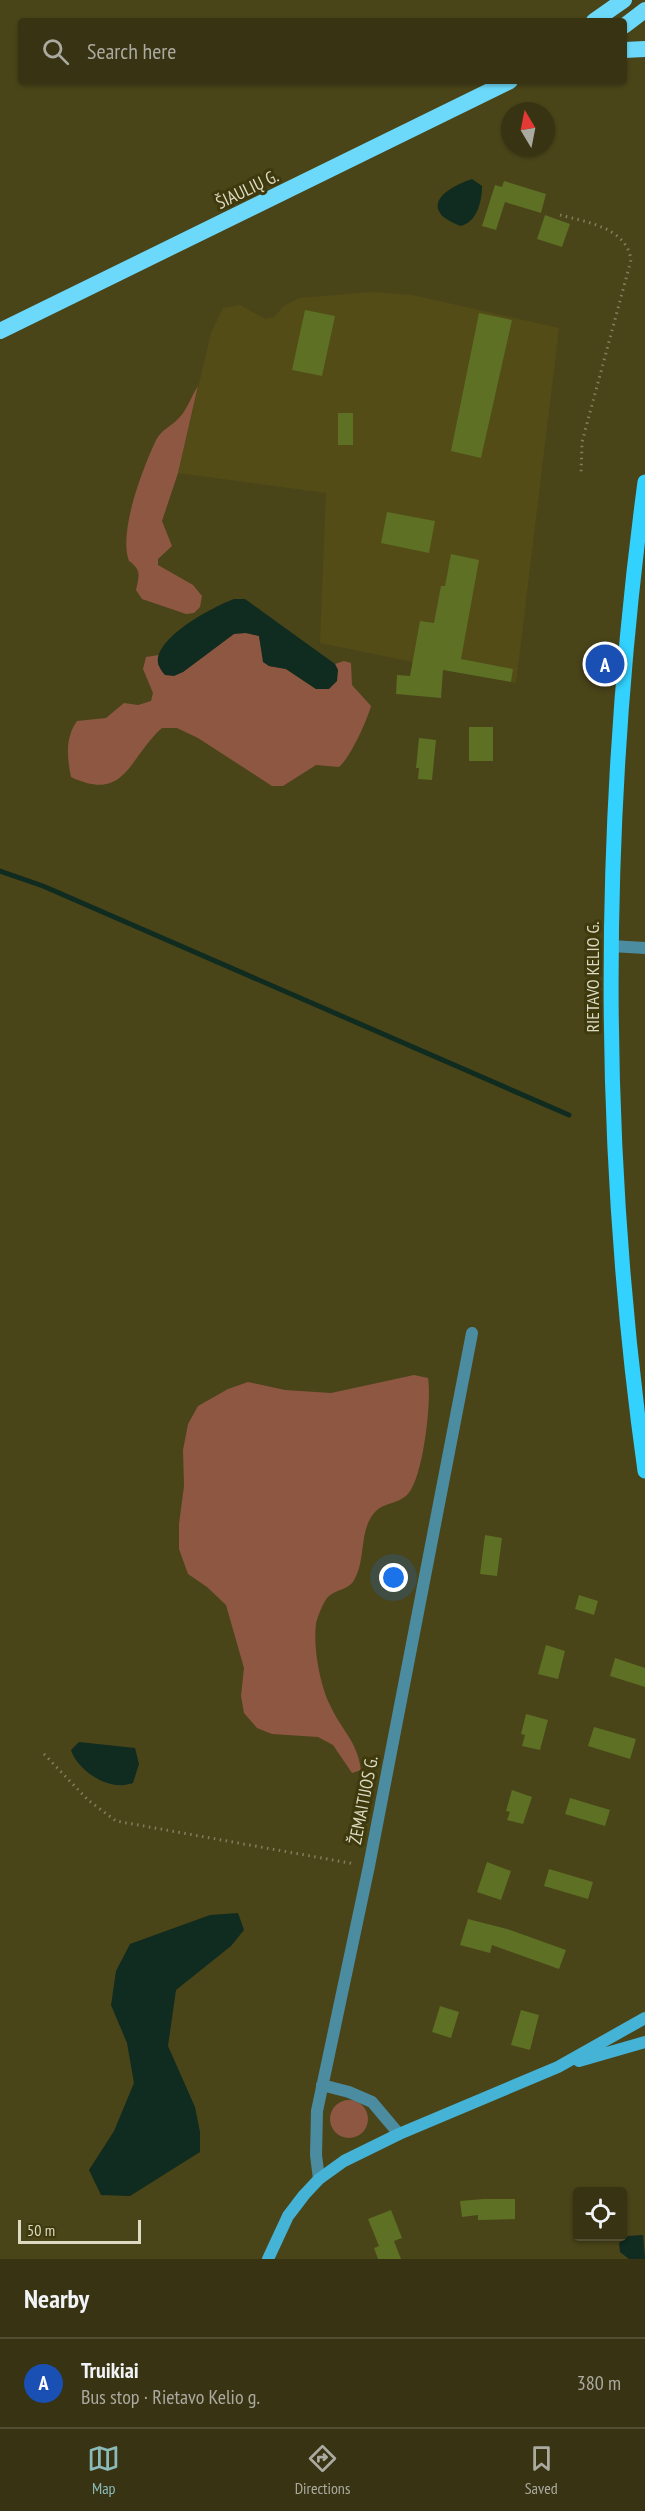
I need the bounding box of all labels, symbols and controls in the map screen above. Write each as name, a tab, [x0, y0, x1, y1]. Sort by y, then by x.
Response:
search box	[18, 18, 627, 84]
icon: search	[39, 35, 72, 68]
text: Search here	[87, 37, 176, 65]
north arrow	[501, 102, 555, 156]
street label: ŠIAULIŲ G.	[212, 164, 282, 214]
pin: A	[586, 642, 624, 686]
street label: RIETAVO KELIO G.	[581, 921, 604, 1033]
your location	[379, 1563, 408, 1592]
street label: ŽEMAITIJOS G.	[343, 1754, 383, 1846]
map controls	[573, 2187, 627, 2241]
button: locate	[573, 2187, 627, 2241]
scale bar	[18, 2217, 141, 2244]
text: 50 m	[27, 2220, 55, 2240]
text: Nearby	[24, 2282, 89, 2315]
text: Truikiai	[81, 2356, 139, 2384]
text: A	[38, 2370, 49, 2396]
text: 380 m	[577, 2370, 621, 2396]
text: Bus stop · Rietavo Kelio g.	[81, 2384, 260, 2410]
tab: Map	[87, 2442, 120, 2498]
tab: Directions	[295, 2442, 350, 2498]
tab: Saved	[525, 2442, 558, 2498]

